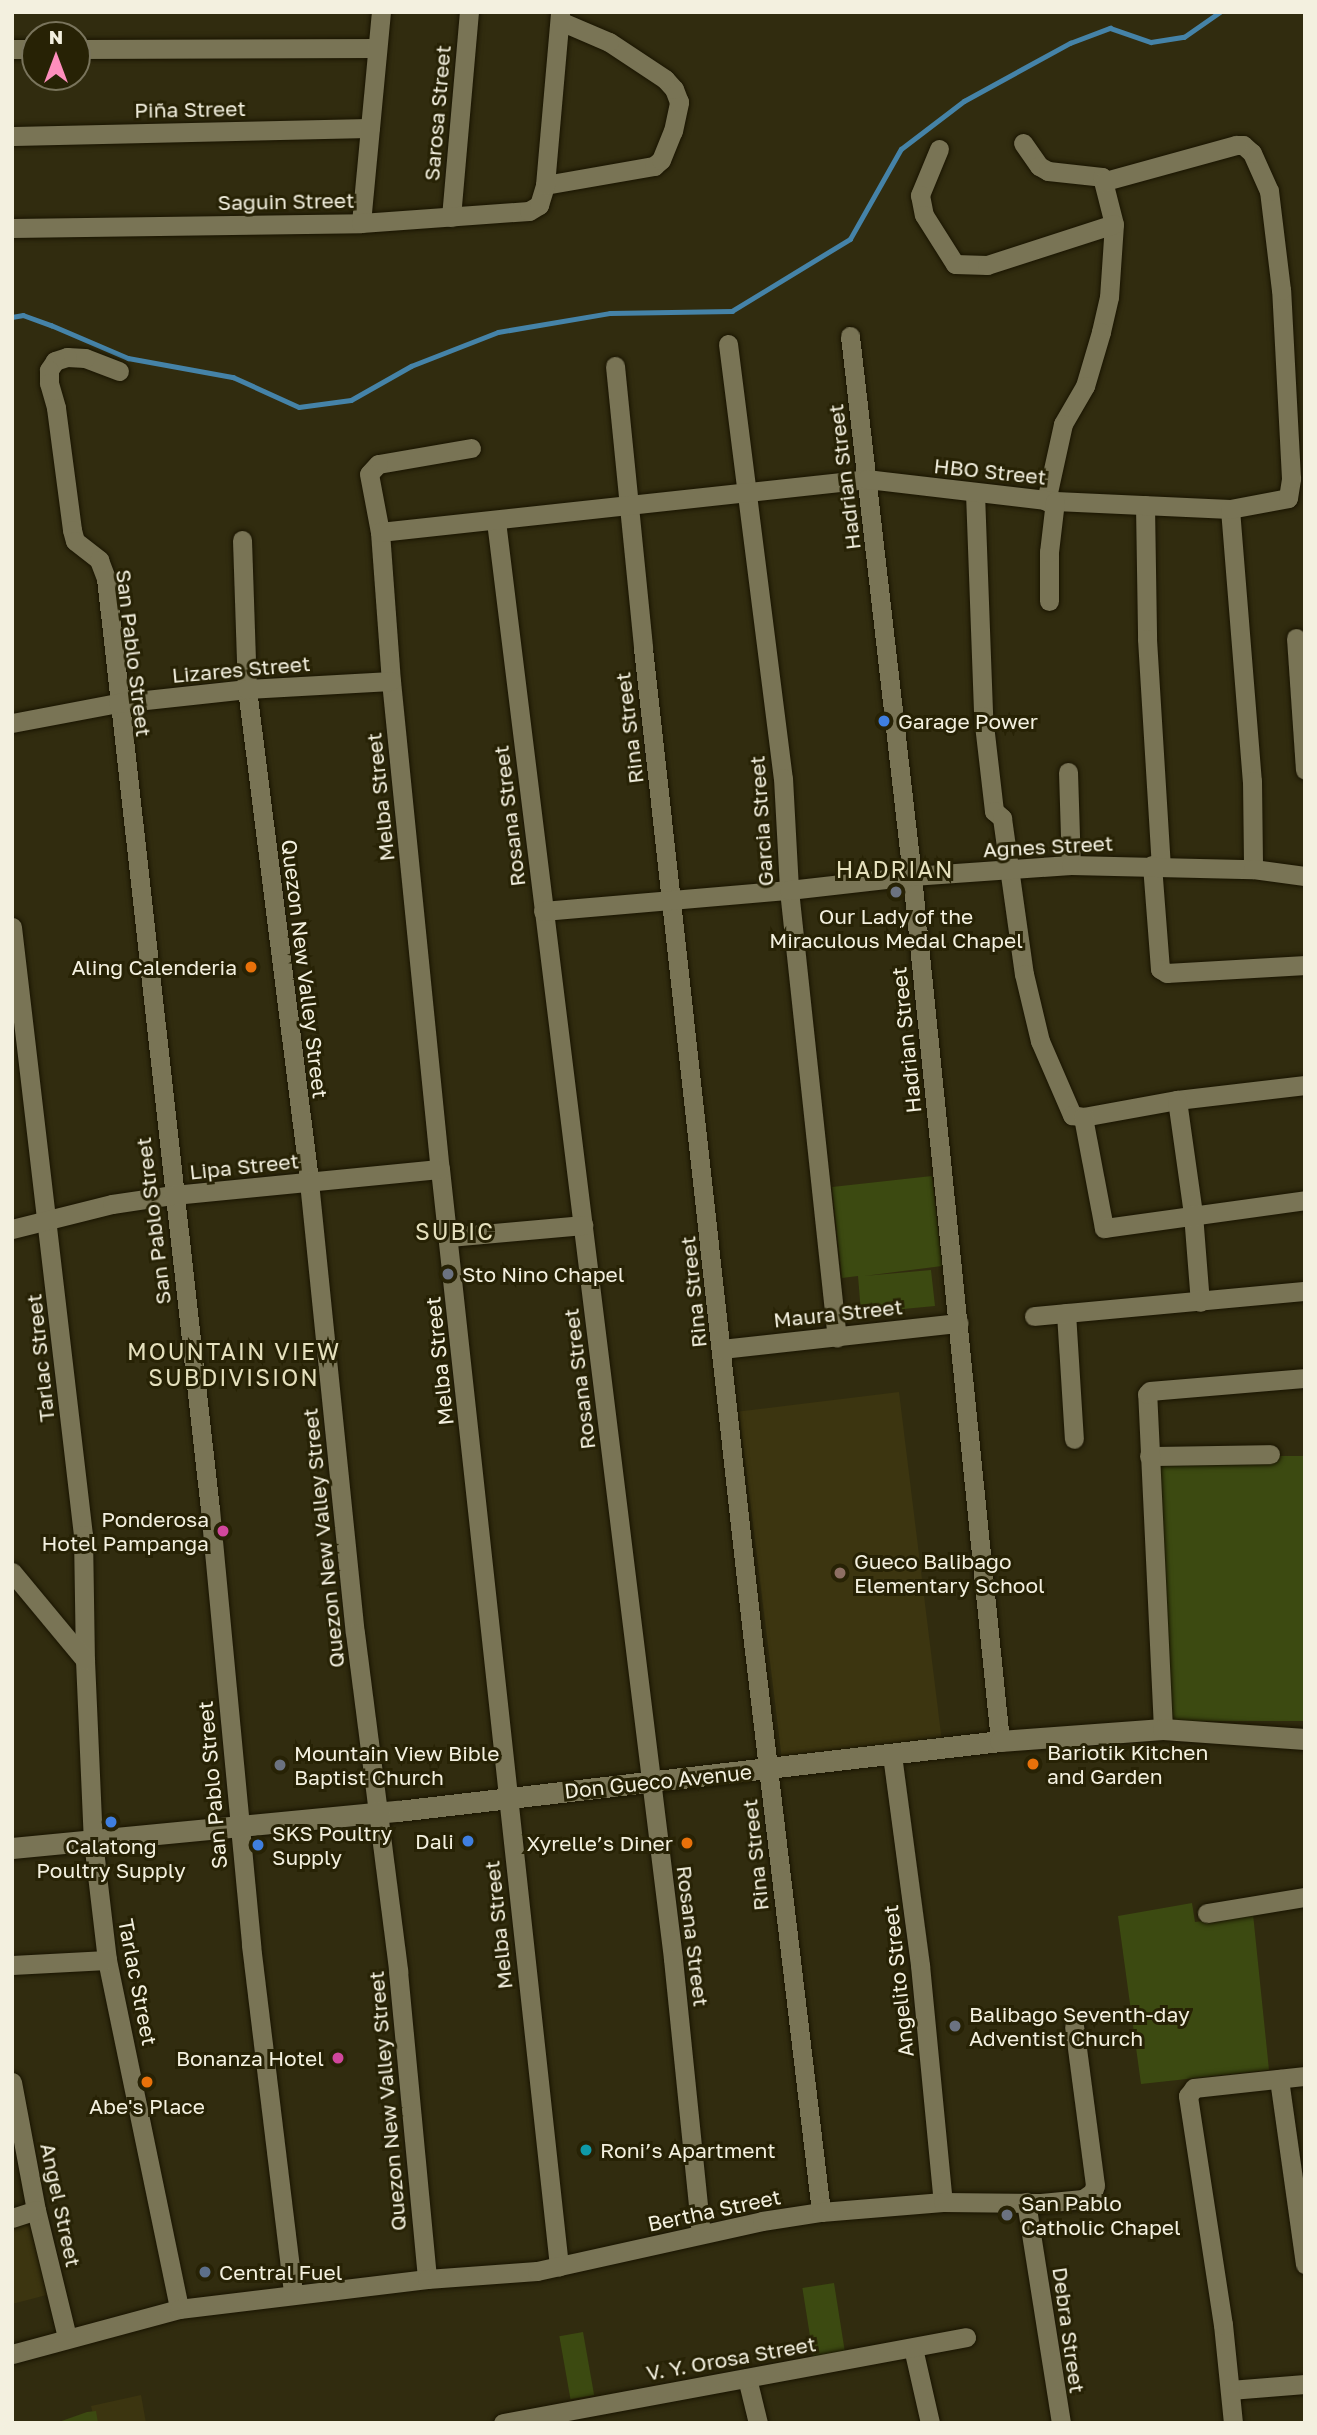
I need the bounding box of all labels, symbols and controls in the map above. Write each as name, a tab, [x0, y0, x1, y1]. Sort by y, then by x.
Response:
north arrow	[21, 21, 91, 91]
text: N	[49, 25, 63, 48]
street label: Sarosa Street	[419, 44, 455, 182]
street label: Piña Street	[134, 95, 246, 123]
street label: Saguin Street	[217, 187, 355, 215]
street label: Hadrian Street	[823, 403, 865, 551]
street label: HBO Street	[933, 453, 1047, 489]
street label: San Pablo Street	[111, 568, 157, 738]
street label: Lizares Street	[171, 650, 311, 688]
street label: Rina Street	[610, 671, 648, 785]
place label: Garage Power	[898, 708, 1038, 734]
marker: Garage Power	[876, 713, 892, 729]
street label: Melba Street	[361, 731, 399, 863]
street label: Rosana Street	[488, 744, 530, 888]
street label: Garcia Street	[744, 755, 778, 887]
street label: Agnes Street	[982, 830, 1114, 862]
street label: Quezon New Valley Street	[277, 838, 333, 1100]
district label: HADRIAN	[837, 855, 953, 883]
marker: Our Lady of the Miraculous Medal Chapel	[888, 884, 904, 900]
place label: Our Lady of the Miraculous Medal Chapel	[769, 903, 1023, 953]
place label: Aling Calenderia	[71, 954, 237, 980]
marker: Aling Calenderia	[243, 959, 259, 975]
street label: Hadrian Street	[886, 966, 926, 1114]
street label: San Pablo Street	[130, 1136, 176, 1306]
street label: Lipa Street	[188, 1148, 300, 1184]
district label: SUBIC	[416, 1217, 494, 1245]
street label: Rina Street	[675, 1235, 711, 1349]
place label: Sto Nino Chapel	[462, 1261, 624, 1287]
marker: Sto Nino Chapel	[440, 1266, 456, 1282]
street label: Tarlac Street	[21, 1293, 59, 1423]
street label: Maura Street	[772, 1294, 904, 1332]
street label: Melba Street	[420, 1295, 458, 1427]
street label: Rosana Street	[558, 1307, 600, 1451]
district label: MOUNTAIN VIEW SUBDIVISION	[129, 1337, 339, 1391]
street label: Quezon New Valley Street	[297, 1407, 349, 1669]
place label: Ponderosa Hotel Pampanga	[41, 1506, 209, 1556]
marker: Ponderosa Hotel Pampanga	[215, 1523, 231, 1539]
place label: Gueco Balibago Elementary School	[854, 1548, 1045, 1598]
marker: Gueco Balibago Elementary School	[832, 1565, 848, 1581]
street label: San Pablo Street	[192, 1700, 232, 1870]
place label: Bariotik Kitchen and Garden	[1047, 1739, 1208, 1789]
place label: Mountain View Bible Baptist Church	[294, 1740, 499, 1790]
marker: Bariotik Kitchen and Garden	[1025, 1756, 1041, 1772]
marker: Mountain View Bible Baptist Church	[272, 1757, 288, 1773]
street label: Don Gueco Avenue	[563, 1759, 753, 1803]
street label: Rina Street	[737, 1798, 773, 1912]
marker: Calatong Poultry Supply	[103, 1814, 119, 1830]
place label: SKS Poultry Supply	[272, 1820, 392, 1870]
place label: Dali	[415, 1828, 454, 1854]
place label: Xyrelle’s Diner	[527, 1830, 673, 1856]
place label: Calatong Poultry Supply	[36, 1833, 186, 1883]
marker: Dali	[460, 1833, 476, 1849]
marker: Xyrelle’s Diner	[679, 1835, 695, 1851]
marker: SKS Poultry Supply	[250, 1837, 266, 1853]
street label: Melba Street	[479, 1859, 517, 1991]
street label: Rosana Street	[672, 1864, 714, 2008]
street label: Angelito Street	[877, 1904, 919, 2058]
street label: Tarlac Street	[113, 1916, 163, 2048]
street label: Quezon New Valley Street	[363, 1970, 411, 2232]
place label: Balibago Seventh-day Adventist Church	[969, 2001, 1190, 2051]
marker: Balibago Seventh-day Adventist Church	[947, 2018, 963, 2034]
place label: Bonanza Hotel	[176, 2045, 324, 2071]
marker: Bonanza Hotel	[330, 2050, 346, 2066]
marker: Abe's Place	[139, 2074, 155, 2090]
place label: Abe's Place	[89, 2093, 205, 2119]
place label: Roni’s Apartment	[600, 2137, 776, 2163]
street label: Angel Street	[36, 2141, 86, 2269]
marker: Roni’s Apartment	[578, 2142, 594, 2158]
street label: Bertha Street	[645, 2184, 783, 2236]
place label: San Pablo Catholic Chapel	[1021, 2190, 1181, 2240]
marker: San Pablo Catholic Chapel	[999, 2207, 1015, 2223]
place label: Central Fuel	[219, 2259, 342, 2285]
marker: Central Fuel	[197, 2264, 213, 2280]
street label: Debra Street	[1048, 2265, 1090, 2395]
street label: V. Y. Orosa Street	[644, 2331, 818, 2385]

